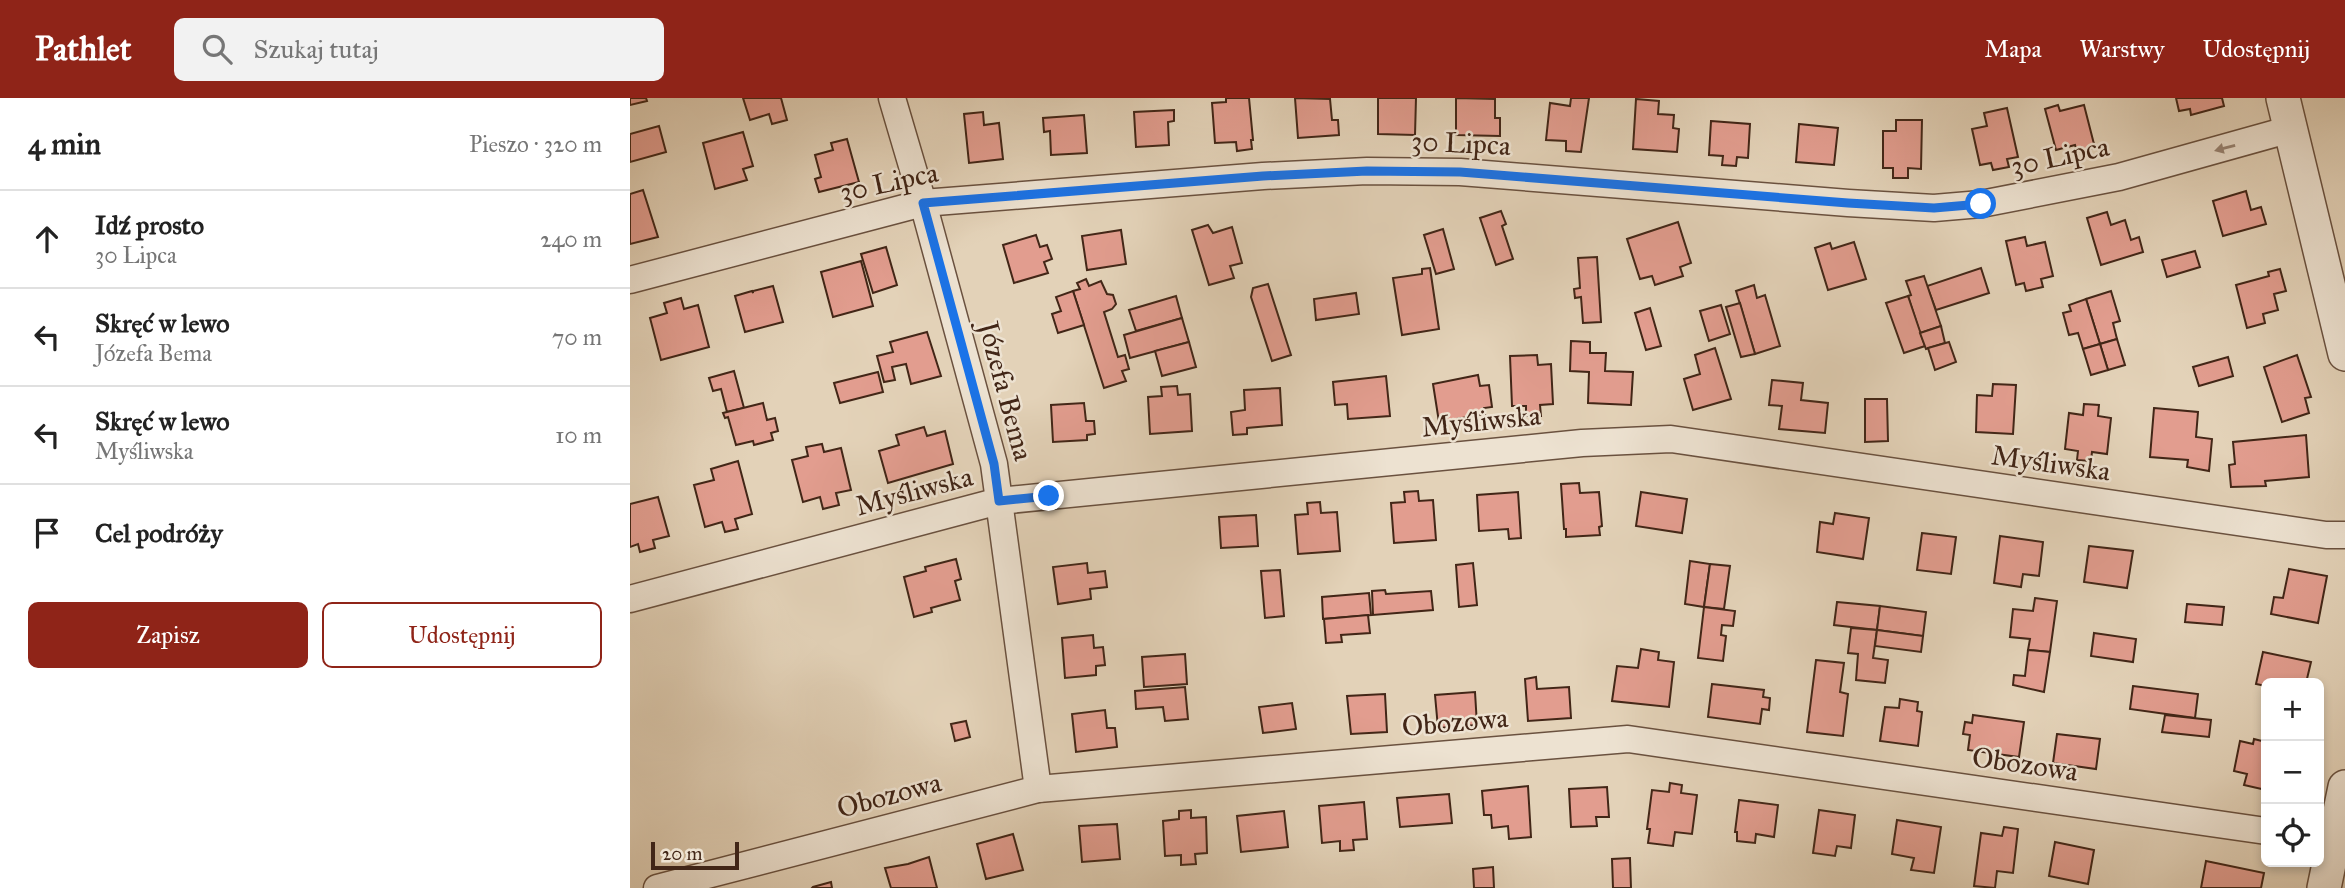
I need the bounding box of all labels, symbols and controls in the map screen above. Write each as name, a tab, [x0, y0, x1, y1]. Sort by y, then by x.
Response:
search box	[174, 18, 664, 81]
text: Pathlet	[35, 29, 132, 69]
icon: search	[198, 30, 236, 68]
text: Szukaj tutaj	[254, 33, 379, 65]
text: Mapa	[1985, 34, 2042, 64]
text: Warstwy	[2080, 34, 2165, 64]
text: Udostępnij	[2203, 34, 2310, 64]
street label: 30 Lipca	[1410, 123, 1512, 163]
text: 4 min	[28, 126, 101, 162]
street label: 30 Lipca	[2008, 128, 2112, 183]
text: Pieszo · 320 m	[469, 130, 602, 158]
one-way arrow	[2214, 143, 2235, 153]
street label: 30 Lipca	[837, 154, 941, 209]
route start	[1965, 188, 1996, 219]
text: Idź prosto	[95, 209, 204, 241]
icon: ahead	[28, 220, 66, 258]
text: 240 m	[540, 225, 602, 253]
text: 30 Lipca	[95, 241, 177, 269]
text: Skręć w lewo	[95, 307, 230, 339]
street label: Józefa Bema	[970, 315, 1041, 465]
icon: left	[28, 318, 66, 356]
text: 70 m	[552, 323, 602, 351]
text: Józefa Bema	[95, 339, 212, 367]
street label: Myśliwska	[1420, 397, 1543, 445]
text: Skręć w lewo	[95, 405, 230, 437]
icon: left	[28, 416, 66, 454]
text: 10 m	[555, 421, 602, 449]
text: Myśliwska	[95, 437, 193, 465]
street label: Myśliwska	[1989, 437, 2113, 489]
street label: Myśliwska	[852, 459, 977, 523]
route end	[1033, 480, 1064, 511]
icon: arrive	[28, 514, 66, 552]
text: Cel podróży	[95, 517, 223, 549]
button: Zapisz	[28, 602, 308, 668]
button: Udostępnij	[322, 602, 602, 668]
map controls	[2261, 678, 2324, 867]
button: +	[2261, 678, 2324, 741]
street label: Obozowa	[1400, 700, 1510, 744]
street label: Obozowa	[1970, 739, 2080, 789]
button: −	[2261, 741, 2324, 804]
street label: Obozowa	[833, 764, 945, 826]
button: locate	[2261, 804, 2324, 867]
scale bar	[651, 839, 738, 871]
text: 20 m	[662, 842, 703, 865]

